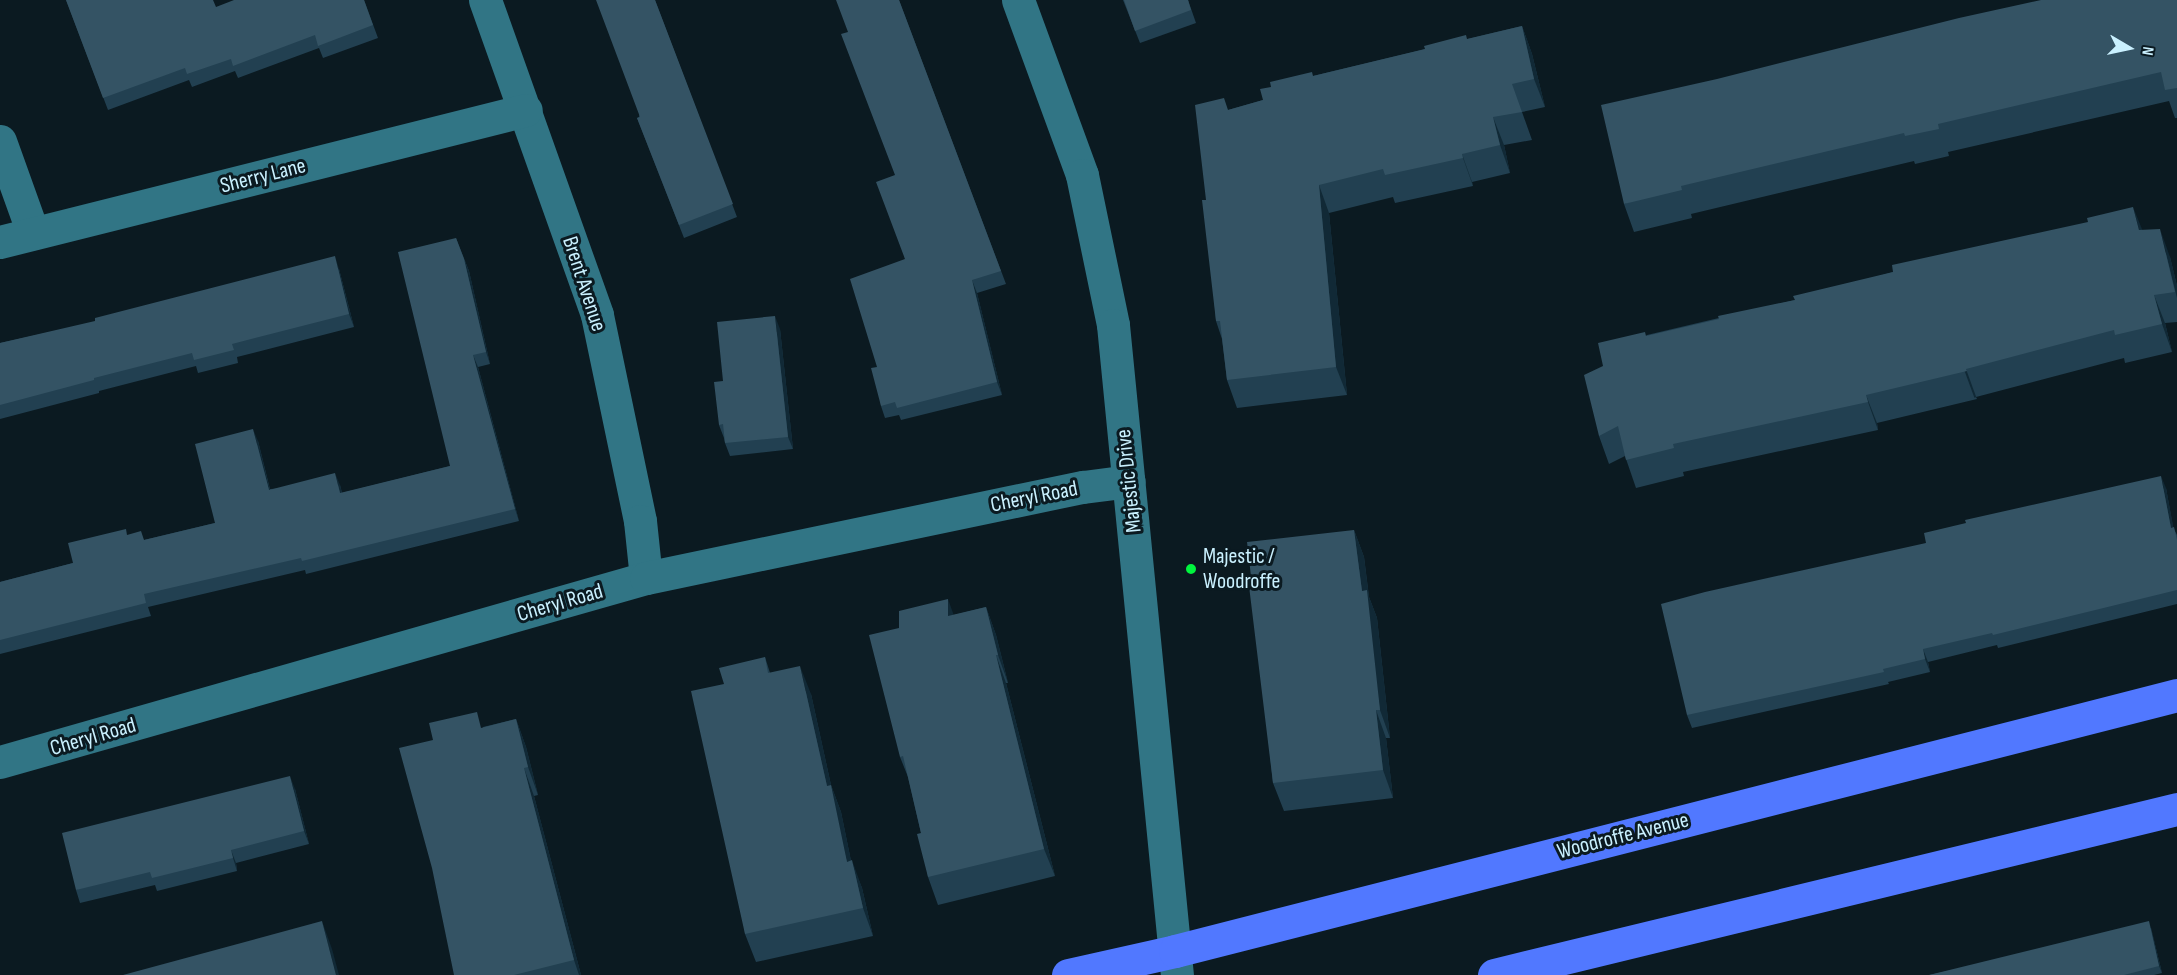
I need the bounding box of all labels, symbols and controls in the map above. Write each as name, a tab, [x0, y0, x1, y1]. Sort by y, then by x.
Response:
north arrow	[2099, 18, 2159, 78]
text: N	[2137, 45, 2157, 57]
street label: Sherry Lane	[217, 153, 309, 199]
street label: Brent Avenue	[556, 233, 612, 335]
street label: Majestic Drive	[1110, 428, 1148, 534]
street label: Cheryl Road	[988, 476, 1080, 518]
place label: Majestic / Woodroffe	[1203, 543, 1280, 594]
marker: Majestic / Woodroffe	[1184, 562, 1198, 576]
street label: Cheryl Road	[514, 578, 606, 628]
street label: Cheryl Road	[47, 712, 139, 762]
street label: Woodroffe Avenue	[1554, 807, 1692, 865]

